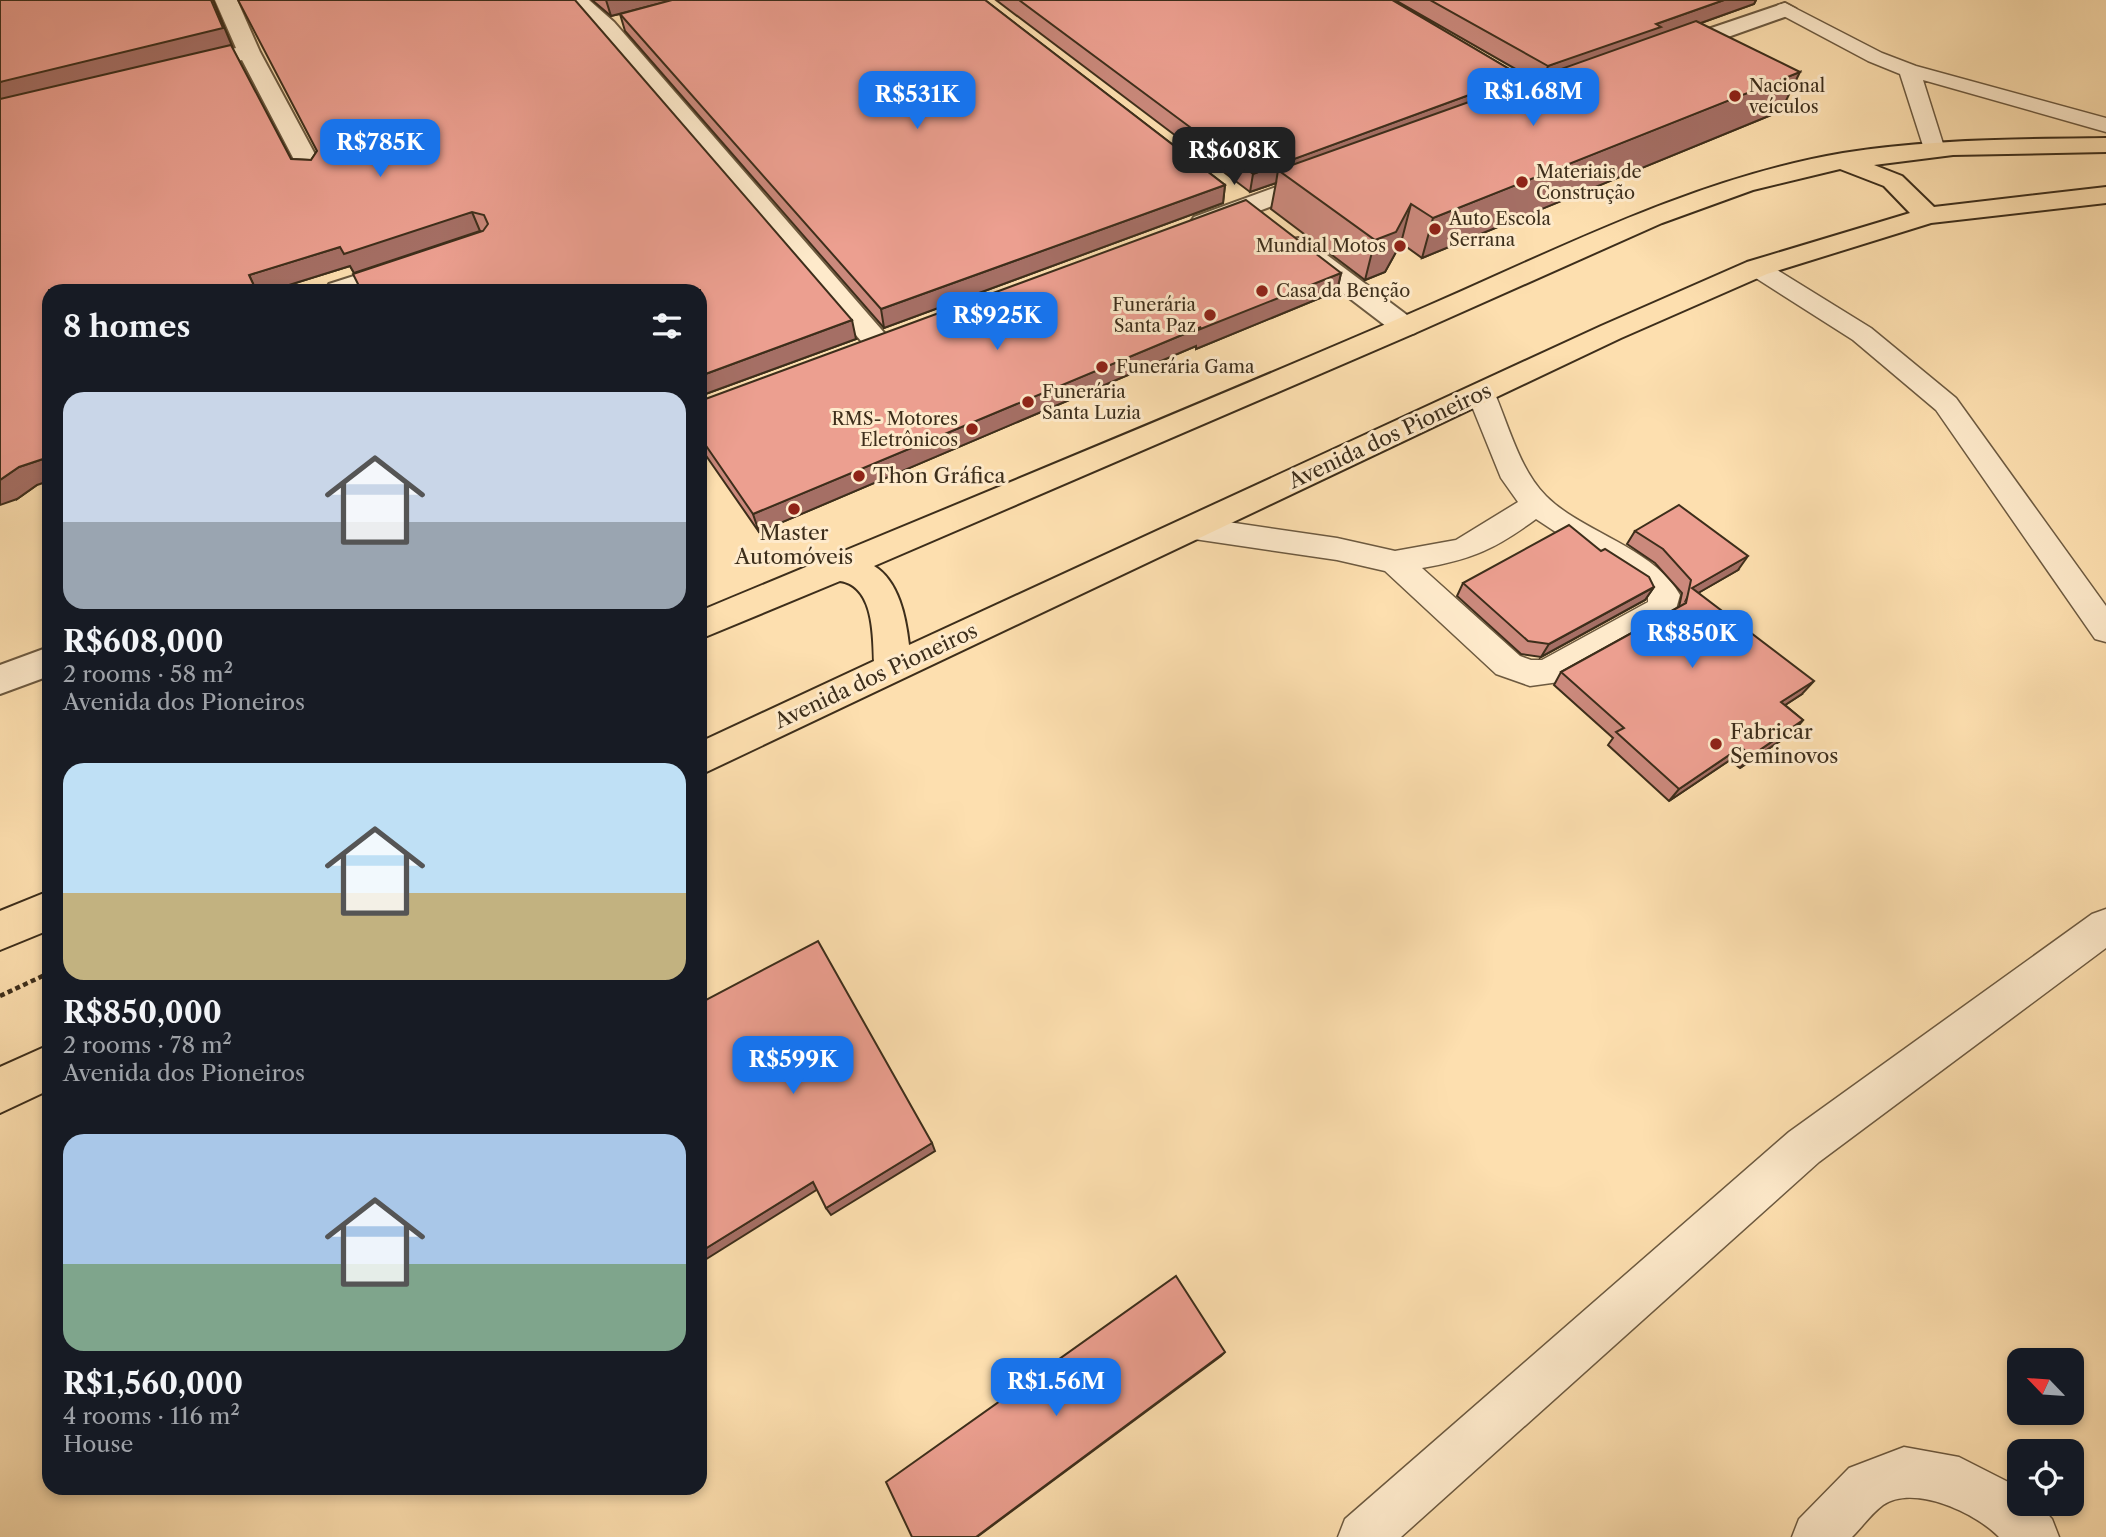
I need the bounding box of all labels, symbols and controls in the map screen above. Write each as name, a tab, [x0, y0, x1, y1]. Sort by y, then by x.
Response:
pin: R$1.68M	[1468, 68, 1598, 128]
pin: R$531K	[860, 72, 974, 131]
place label: Nacional veículos	[1748, 75, 1825, 118]
text: R$1.68M	[1483, 77, 1583, 105]
text: R$531K	[875, 80, 959, 108]
marker: Nacional veículos	[1727, 88, 1743, 104]
pin: R$785K	[323, 120, 437, 179]
text: R$785K	[336, 128, 424, 156]
pin: R$608K	[1177, 128, 1291, 187]
text: R$608K	[1188, 136, 1280, 164]
place label: Materiais de Construção	[1536, 161, 1642, 204]
marker: Materiais de Construção	[1514, 174, 1530, 190]
place label: Auto Escola Serrana	[1448, 208, 1551, 251]
marker: Auto Escola Serrana	[1427, 221, 1443, 237]
place label: Mundial Motos	[1256, 235, 1386, 257]
marker: Mundial Motos	[1392, 238, 1408, 254]
place label: Casa da Benção	[1276, 280, 1410, 302]
marker: Casa da Benção	[1254, 283, 1270, 299]
pin: R$925K	[940, 292, 1054, 352]
place label: Funerária Santa Paz	[1112, 294, 1197, 337]
text: R$925K	[953, 301, 1041, 329]
icon: filters	[648, 307, 686, 345]
marker: Funerária Santa Paz	[1202, 307, 1218, 323]
text: 8 homes	[63, 308, 190, 345]
place label: Funerária Gama	[1116, 356, 1255, 378]
marker: Funerária Gama	[1094, 359, 1110, 375]
street label: Avenida dos Pioneiros	[1283, 378, 1495, 494]
place label: Funerária Santa Luzia	[1042, 381, 1142, 424]
marker: Funerária Santa Luzia	[1020, 394, 1036, 410]
place label: RMS- Motores Eletrônicos	[831, 408, 958, 451]
marker: RMS- Motores Eletrônicos	[964, 421, 980, 437]
icon: home	[312, 437, 438, 563]
place label: Thon Gráfica	[873, 463, 1007, 488]
marker: Thon Gráfica	[851, 468, 867, 484]
marker: Master Automóveis	[786, 501, 802, 517]
place label: Master Automóveis	[734, 520, 853, 569]
pin: R$850K	[1635, 610, 1749, 670]
street label: Avenida dos Pioneiros	[769, 618, 981, 734]
text: R$850K	[1647, 619, 1737, 647]
text: R$608,000	[63, 623, 224, 660]
text: 2 rooms · 58 m²	[63, 660, 233, 688]
text: Avenida dos Pioneiros	[63, 688, 305, 716]
place label: Fabricar Seminovos	[1730, 719, 1839, 768]
marker: Fabricar Seminovos	[1708, 736, 1724, 752]
icon: home	[312, 808, 438, 934]
text: R$850,000	[63, 994, 222, 1031]
text: 2 rooms · 78 m²	[63, 1031, 232, 1059]
pin: R$599K	[736, 1036, 850, 1096]
text: R$599K	[748, 1045, 838, 1073]
text: Avenida dos Pioneiros	[63, 1059, 305, 1087]
icon: home	[312, 1179, 438, 1305]
north arrow	[2007, 1348, 2084, 1424]
map controls	[2007, 1348, 2084, 1516]
pin: R$1.56M	[991, 1358, 1121, 1418]
text: R$1,560,000	[63, 1365, 243, 1402]
text: R$1.56M	[1007, 1367, 1105, 1395]
text: 4 rooms · 116 m²	[63, 1402, 240, 1430]
text: House	[63, 1430, 133, 1458]
button: locate	[2007, 1439, 2084, 1516]

